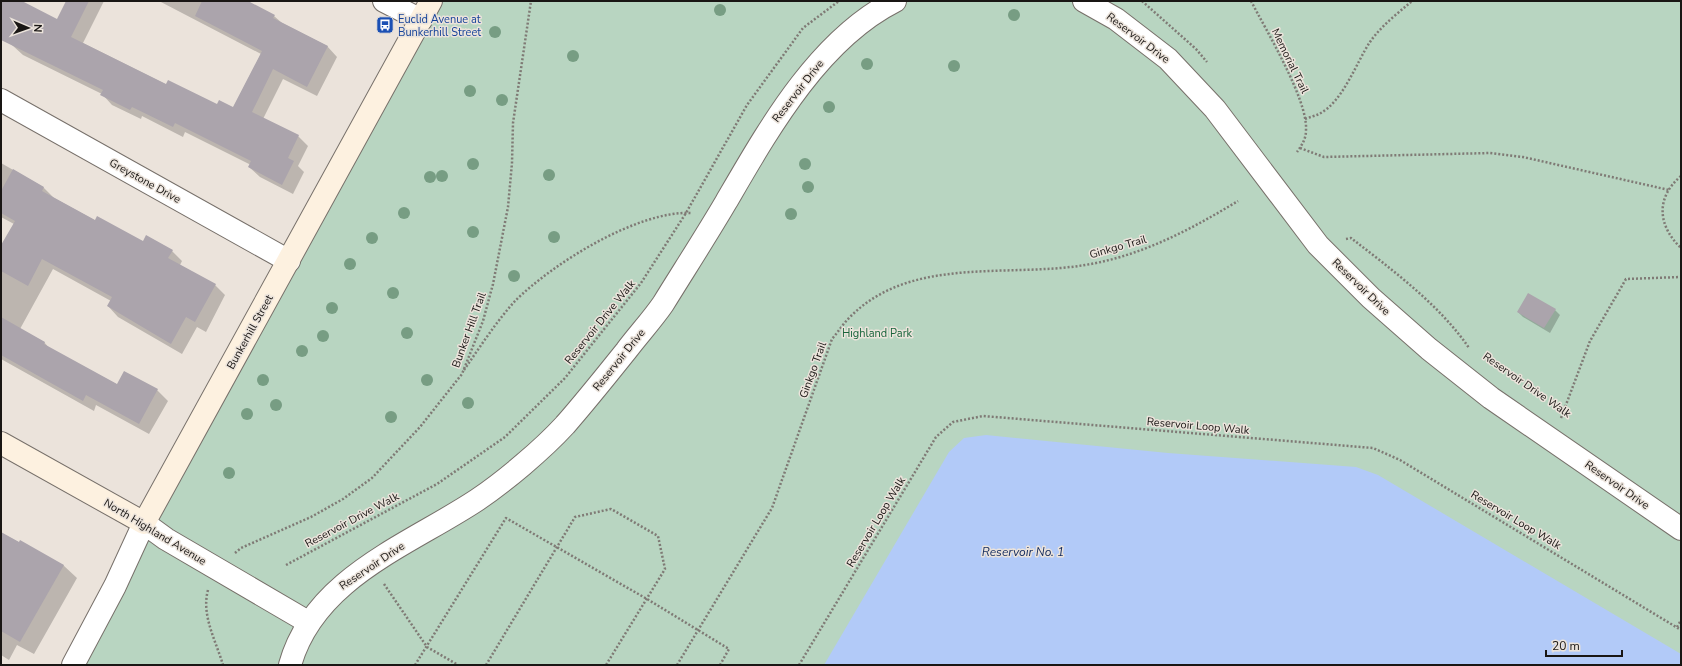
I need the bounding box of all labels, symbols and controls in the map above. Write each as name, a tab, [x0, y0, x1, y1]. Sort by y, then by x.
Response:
north arrow	[8, 8, 48, 48]
street label: Reservoir Drive	[1103, 9, 1173, 67]
place label: Euclid Avenue at Bunkerhill Street	[398, 12, 481, 40]
bus stop icon: Euclid Avenue at Bunkerhill Street	[375, 15, 395, 35]
text: N	[30, 24, 45, 33]
street label: Memorial Trail	[1268, 26, 1313, 97]
street label: Reservoir Drive	[769, 56, 827, 125]
street label: Greystone Drive	[107, 155, 183, 207]
street label: Ginkgo Trail	[1088, 231, 1149, 262]
street label: Reservoir Drive	[1329, 255, 1394, 319]
street label: Reservoir Drive Walk	[562, 277, 638, 367]
street label: Bunker Hill Trail	[448, 289, 490, 370]
street label: Bunkerhill Street	[223, 292, 277, 372]
street label: Reservoir Drive	[590, 326, 648, 394]
park label: Highland Park	[842, 326, 913, 341]
street label: Ginkgo Trail	[796, 339, 830, 400]
street label: Reservoir Drive Walk	[1480, 349, 1575, 421]
street label: Reservoir Loop Walk	[1146, 414, 1250, 438]
street label: Reservoir Drive	[1582, 457, 1652, 513]
street label: Reservoir Loop Walk	[843, 474, 909, 570]
street label: Reservoir Loop Walk	[1468, 487, 1564, 553]
street label: Reservoir Drive Walk	[302, 489, 402, 551]
street label: North Highland Avenue	[101, 495, 209, 569]
street label: Reservoir Drive	[336, 539, 408, 593]
water label: Reservoir No. 1	[982, 544, 1064, 560]
scale bar	[1546, 632, 1622, 658]
text: 20 m	[1552, 638, 1580, 654]

